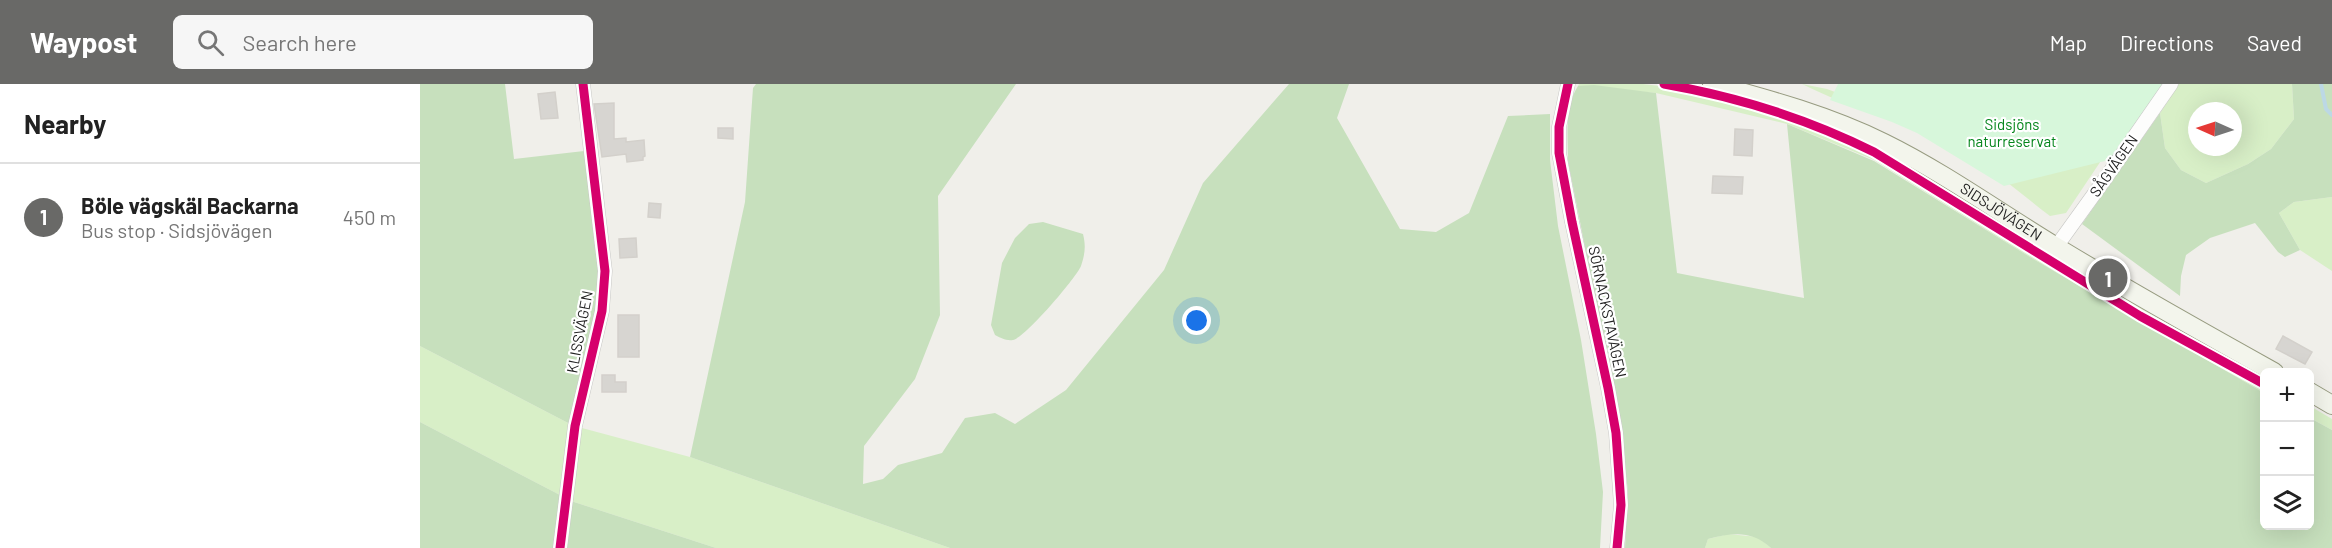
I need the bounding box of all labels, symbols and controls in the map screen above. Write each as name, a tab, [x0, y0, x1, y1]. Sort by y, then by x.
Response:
search box	[173, 15, 593, 69]
text: Waypost	[30, 25, 137, 59]
icon: search	[194, 26, 227, 59]
text: Search here	[242, 29, 357, 55]
text: Map	[2050, 30, 2087, 55]
text: Directions	[2120, 30, 2214, 55]
text: Saved	[2247, 30, 2302, 55]
north arrow	[2188, 102, 2242, 156]
text: Nearby	[24, 108, 106, 139]
park label: Sidsjöns naturreservat	[1967, 115, 2057, 150]
street label: SÅGVÄGEN	[2084, 130, 2141, 200]
street label: SIDSJÖVÄGEN	[1957, 179, 2046, 244]
text: Böle vägskäl Backarna	[81, 192, 299, 218]
text: 1	[40, 205, 47, 229]
text: 450 m	[343, 205, 396, 229]
text: Bus stop · Sidsjövägen	[81, 218, 272, 242]
street label: SÖRNACKSTAVÄGEN	[1585, 244, 1631, 379]
pin: 1	[2088, 256, 2128, 300]
street label: KLISSVÄGEN	[562, 289, 596, 375]
your location	[1182, 306, 1211, 335]
map controls	[2260, 368, 2314, 530]
button: +	[2260, 368, 2314, 422]
button: −	[2260, 422, 2314, 476]
button: layers	[2260, 476, 2314, 530]

